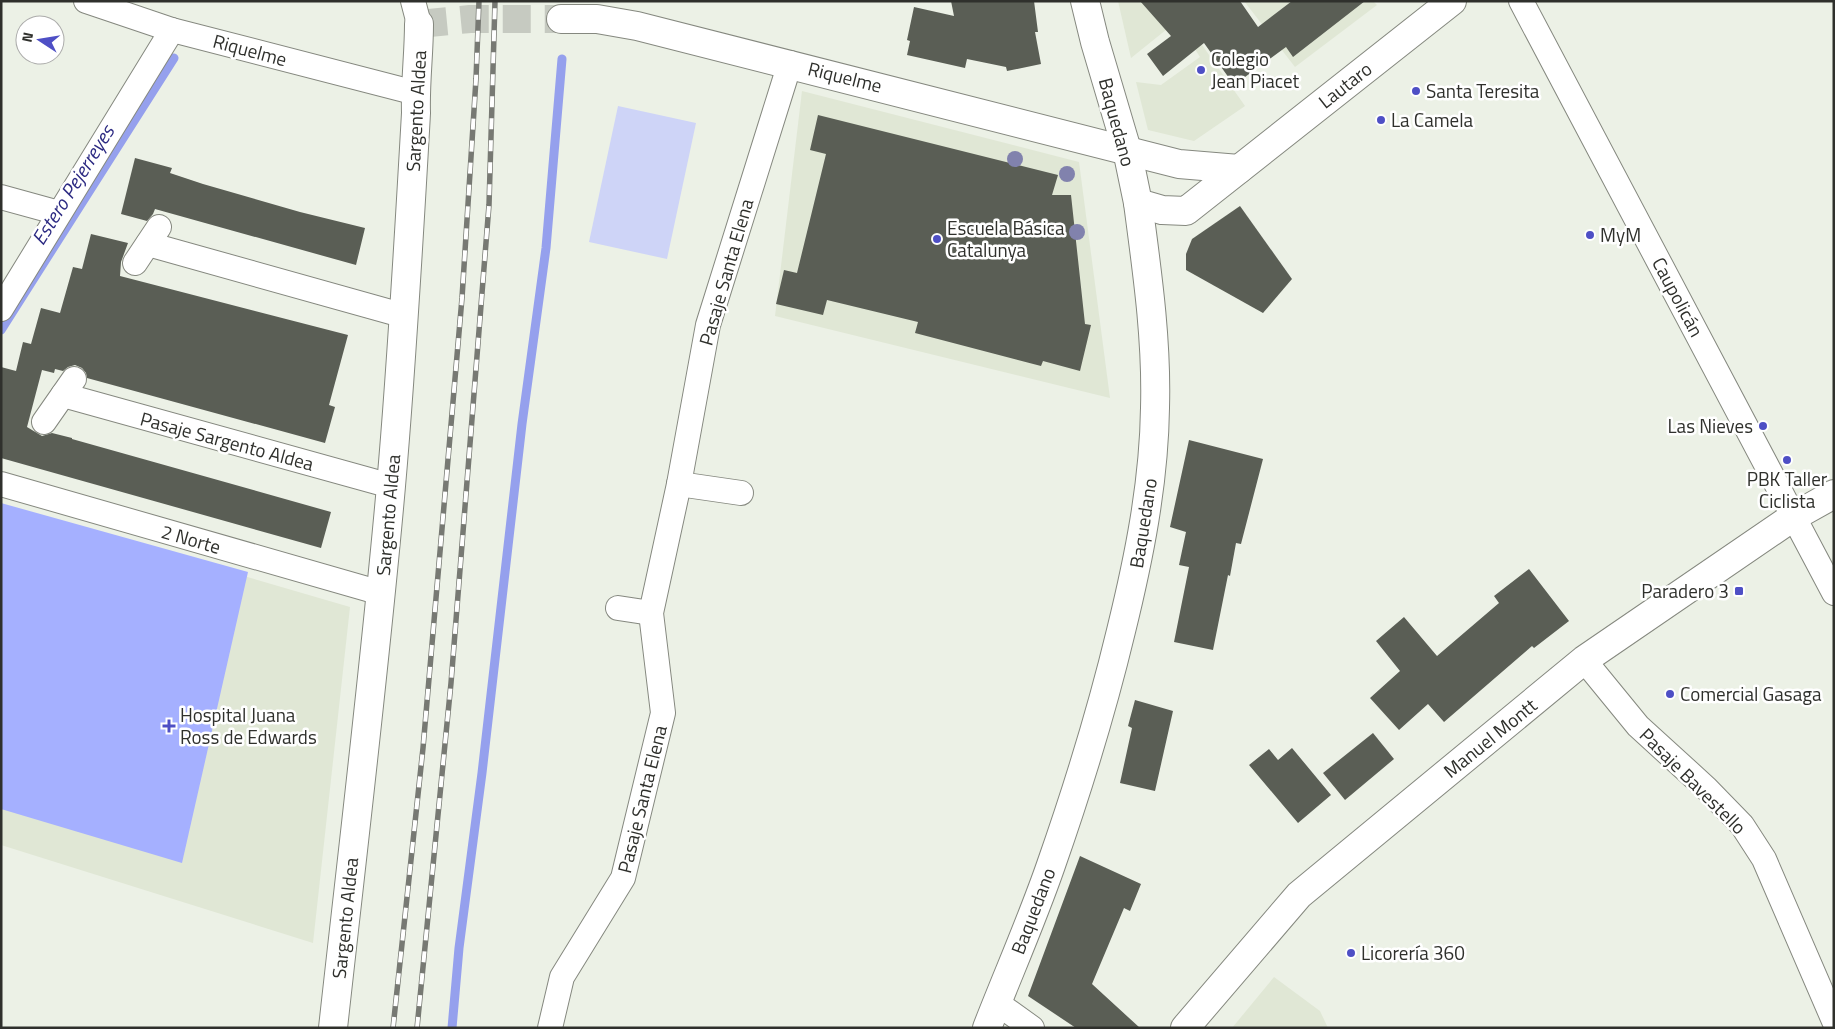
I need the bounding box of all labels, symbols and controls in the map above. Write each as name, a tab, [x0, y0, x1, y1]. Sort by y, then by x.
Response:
north arrow	[15, 15, 65, 65]
street label: Riquelme	[210, 26, 290, 73]
text: N	[16, 30, 38, 44]
place label: Colegio Jean Piacet	[1211, 44, 1300, 95]
street label: Sargento Aldea	[398, 49, 433, 172]
street label: Riquelme	[805, 53, 885, 100]
street label: Lautaro	[1312, 54, 1378, 115]
marker: Colegio Jean Piacet	[1195, 64, 1207, 76]
street label: Baquedano	[1092, 74, 1143, 169]
place label: Santa Teresita	[1426, 76, 1540, 105]
marker: Santa Teresita	[1410, 85, 1422, 97]
place label: La Camela	[1391, 105, 1474, 134]
marker: La Camela	[1375, 114, 1387, 126]
water label: Estero Pejerreyes	[23, 118, 123, 251]
street label: Pasaje Santa Elena	[691, 195, 760, 349]
place label: Escuela Básica Catalunya	[947, 213, 1065, 264]
place label: MyM	[1600, 220, 1641, 249]
marker: MyM	[1584, 229, 1596, 241]
marker: Escuela Básica Catalunya	[931, 233, 943, 245]
street label: Caupolicán	[1645, 252, 1712, 342]
street label: Pasaje Sargento Aldea	[137, 403, 318, 478]
place label: Las Nieves	[1668, 411, 1753, 440]
marker: Las Nieves	[1757, 420, 1769, 432]
street label: Sargento Aldea	[368, 453, 407, 577]
marker: PBK Taller Ciclista	[1781, 454, 1793, 466]
place label: PBK Taller Ciclista	[1747, 464, 1828, 515]
street label: Baquedano	[1121, 476, 1164, 570]
street label: 2 Norte	[158, 516, 224, 561]
place label: Paradero 3	[1641, 576, 1729, 605]
marker: Paradero 3	[1733, 585, 1745, 597]
place label: Comercial Gasaga	[1680, 679, 1822, 708]
marker: Comercial Gasaga	[1664, 688, 1676, 700]
street label: Manuel Montt	[1437, 690, 1543, 785]
place label: Hospital Juana Ross de Edwards	[180, 700, 317, 751]
marker: Hospital Juana Ross de Edwards	[162, 719, 176, 733]
street label: Pasaje Santa Elena	[609, 721, 674, 876]
street label: Pasaje Bavestello	[1633, 721, 1753, 841]
street label: Sargento Aldea	[324, 856, 365, 980]
street label: Baquedano	[1003, 863, 1062, 958]
place label: Licorería 360	[1361, 938, 1465, 967]
marker: Licorería 360	[1345, 947, 1357, 959]

